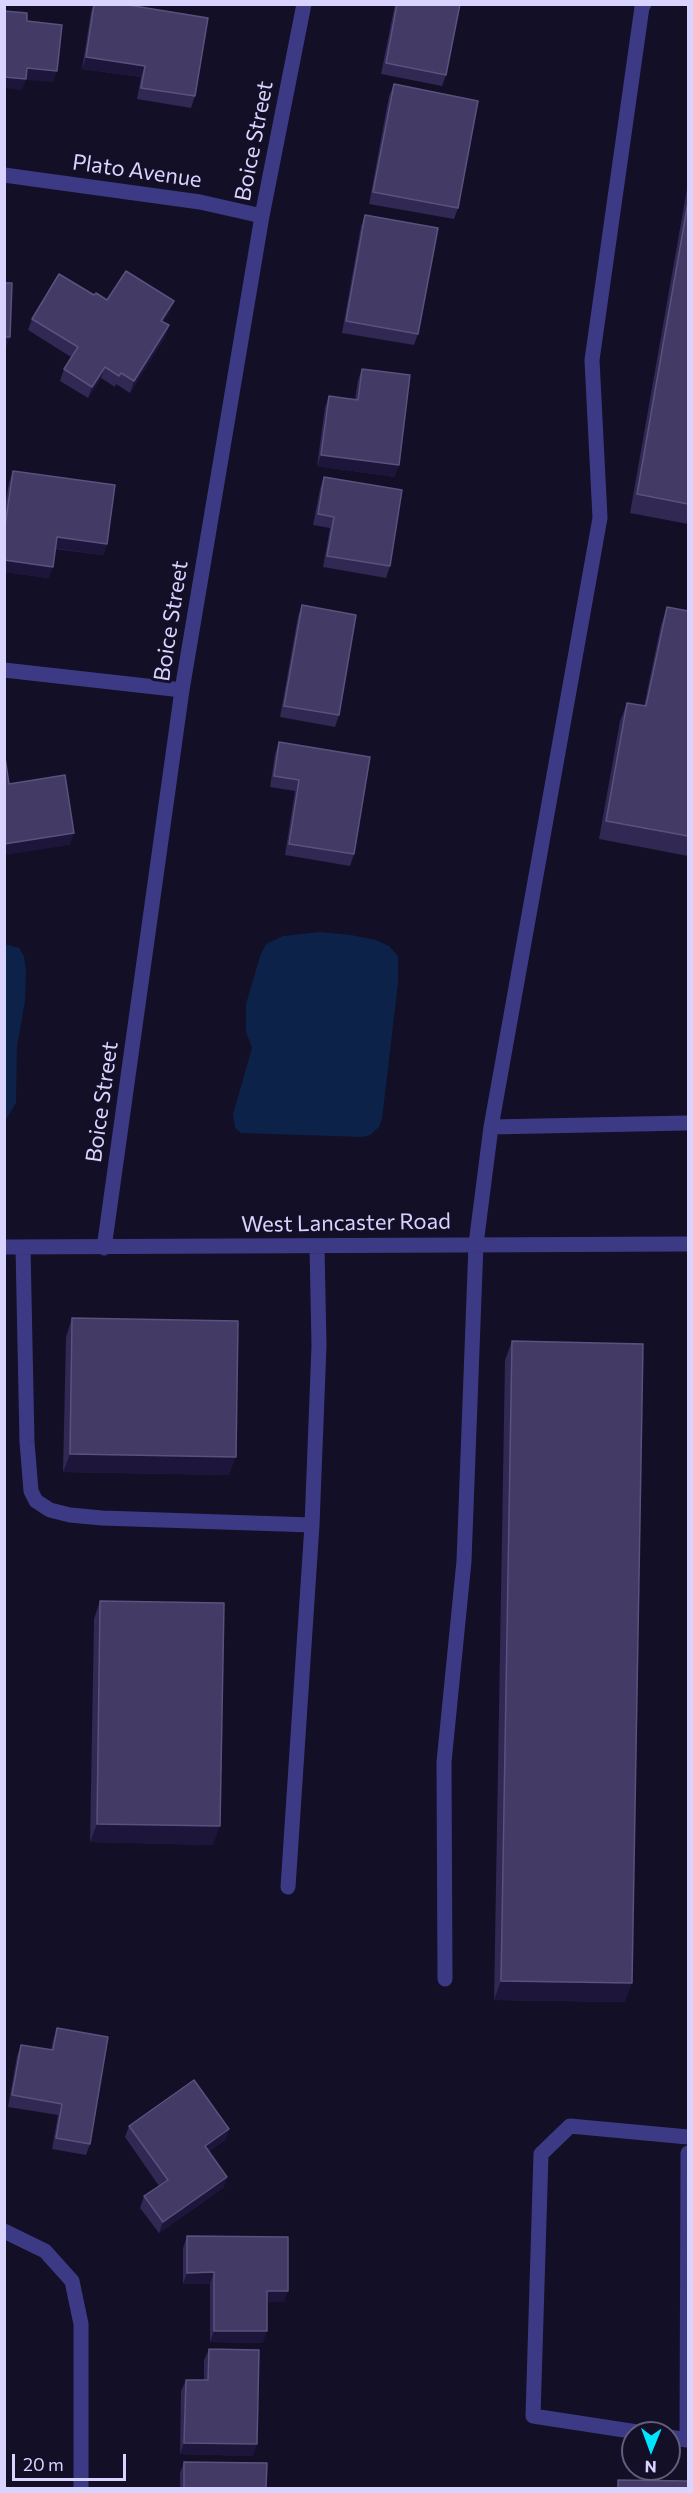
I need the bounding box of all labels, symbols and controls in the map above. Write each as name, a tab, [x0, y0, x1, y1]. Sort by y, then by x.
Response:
street label: Boice Street	[229, 79, 279, 203]
street label: Plato Avenue	[71, 149, 203, 193]
street label: Boice Street	[148, 559, 194, 683]
street label: Boice Street	[80, 1040, 124, 1164]
street label: West Lancaster Road	[241, 1208, 451, 1238]
north arrow	[621, 2421, 681, 2481]
scale bar	[15, 2442, 129, 2480]
text: 20 m	[23, 2453, 64, 2475]
text: N	[645, 2458, 657, 2477]

